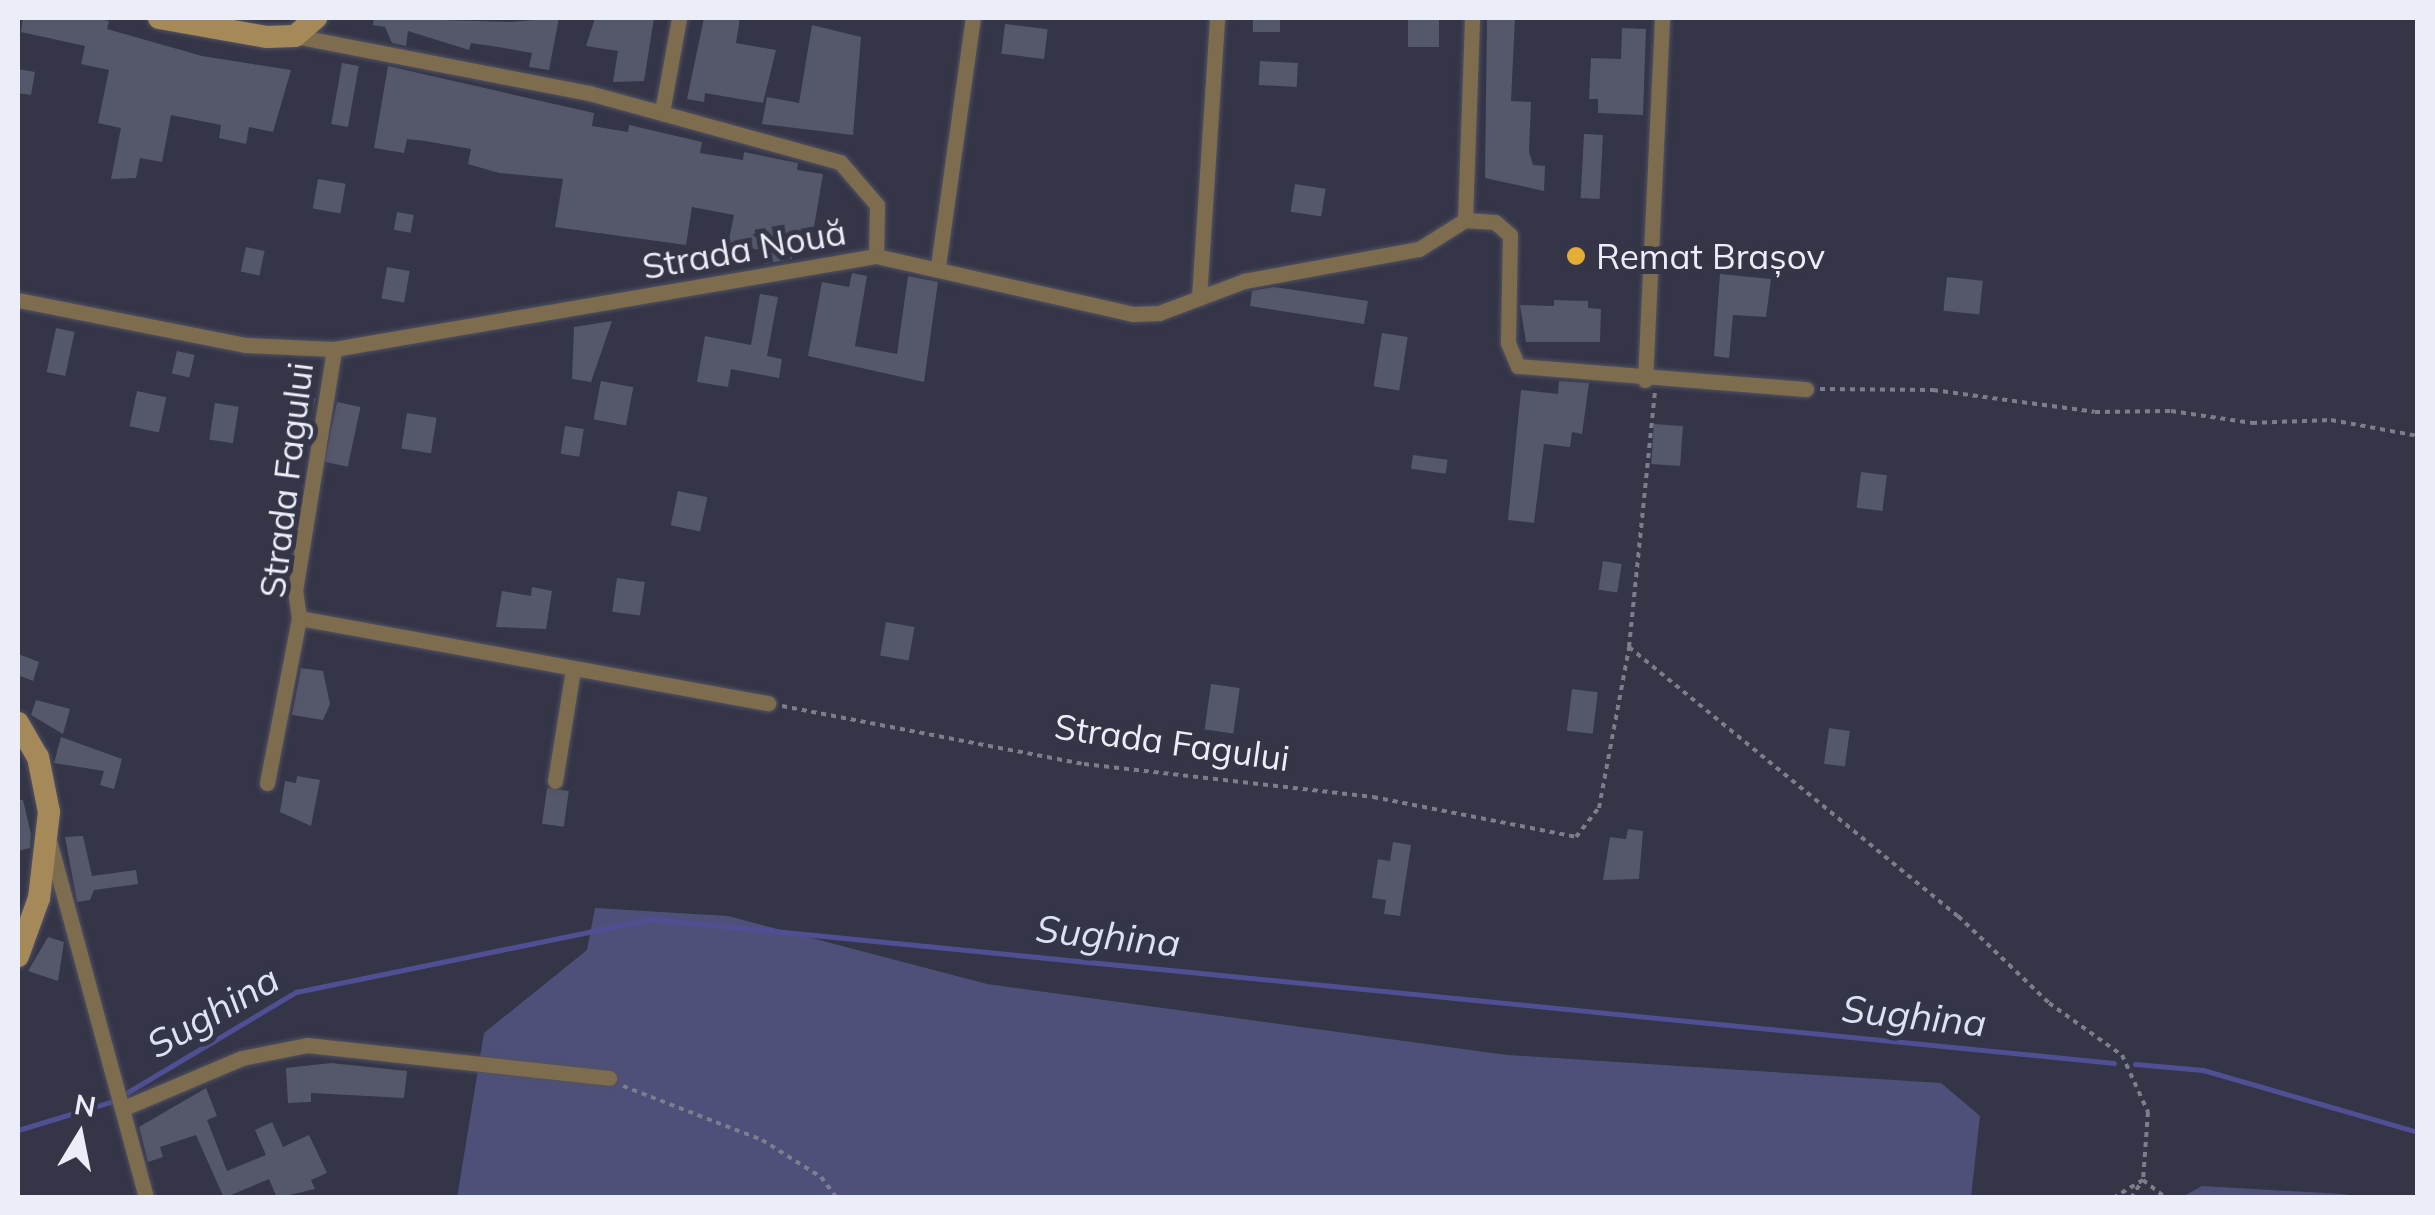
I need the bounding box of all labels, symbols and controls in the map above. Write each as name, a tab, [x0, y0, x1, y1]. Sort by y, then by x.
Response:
street label: Strada Nouă	[639, 210, 849, 288]
place label: Remat Brașov	[1596, 235, 1825, 277]
marker: Remat Brașov	[1565, 245, 1587, 267]
street label: Strada Fagului	[251, 360, 321, 600]
street label: Strada Fagului	[1052, 705, 1292, 779]
water label: Sughina	[1034, 906, 1182, 966]
water label: Sughina	[139, 956, 287, 1068]
water label: Sughina	[1840, 986, 1988, 1046]
north arrow	[30, 1085, 130, 1185]
text: N	[72, 1086, 99, 1124]

